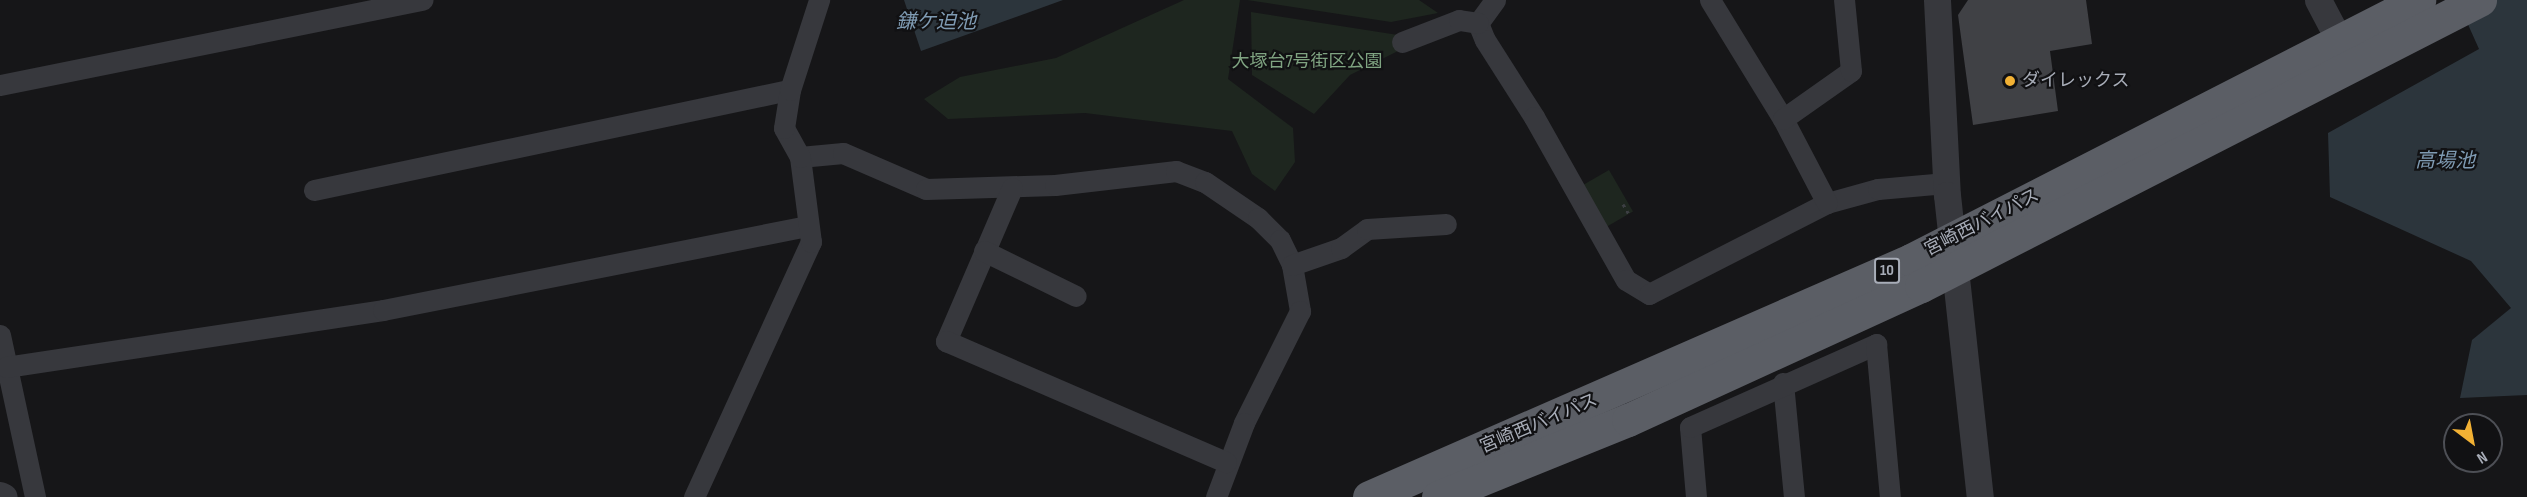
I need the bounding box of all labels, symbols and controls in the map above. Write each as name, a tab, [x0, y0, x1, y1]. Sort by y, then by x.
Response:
water label: 鎌ケ迫池	[896, 10, 976, 34]
park label: 大塚台7号街区公園	[1231, 51, 1383, 73]
place label: ダイレックス	[2022, 70, 2130, 92]
marker: ダイレックス	[2003, 74, 2017, 88]
water label: 高場池	[2415, 149, 2475, 173]
street label: 宮崎西バイパス	[1921, 185, 2043, 261]
road number: 10	[1874, 258, 1900, 284]
street label: 宮崎西バイパス	[1477, 389, 1601, 459]
north arrow	[2443, 413, 2503, 473]
text: N	[2473, 447, 2490, 467]

